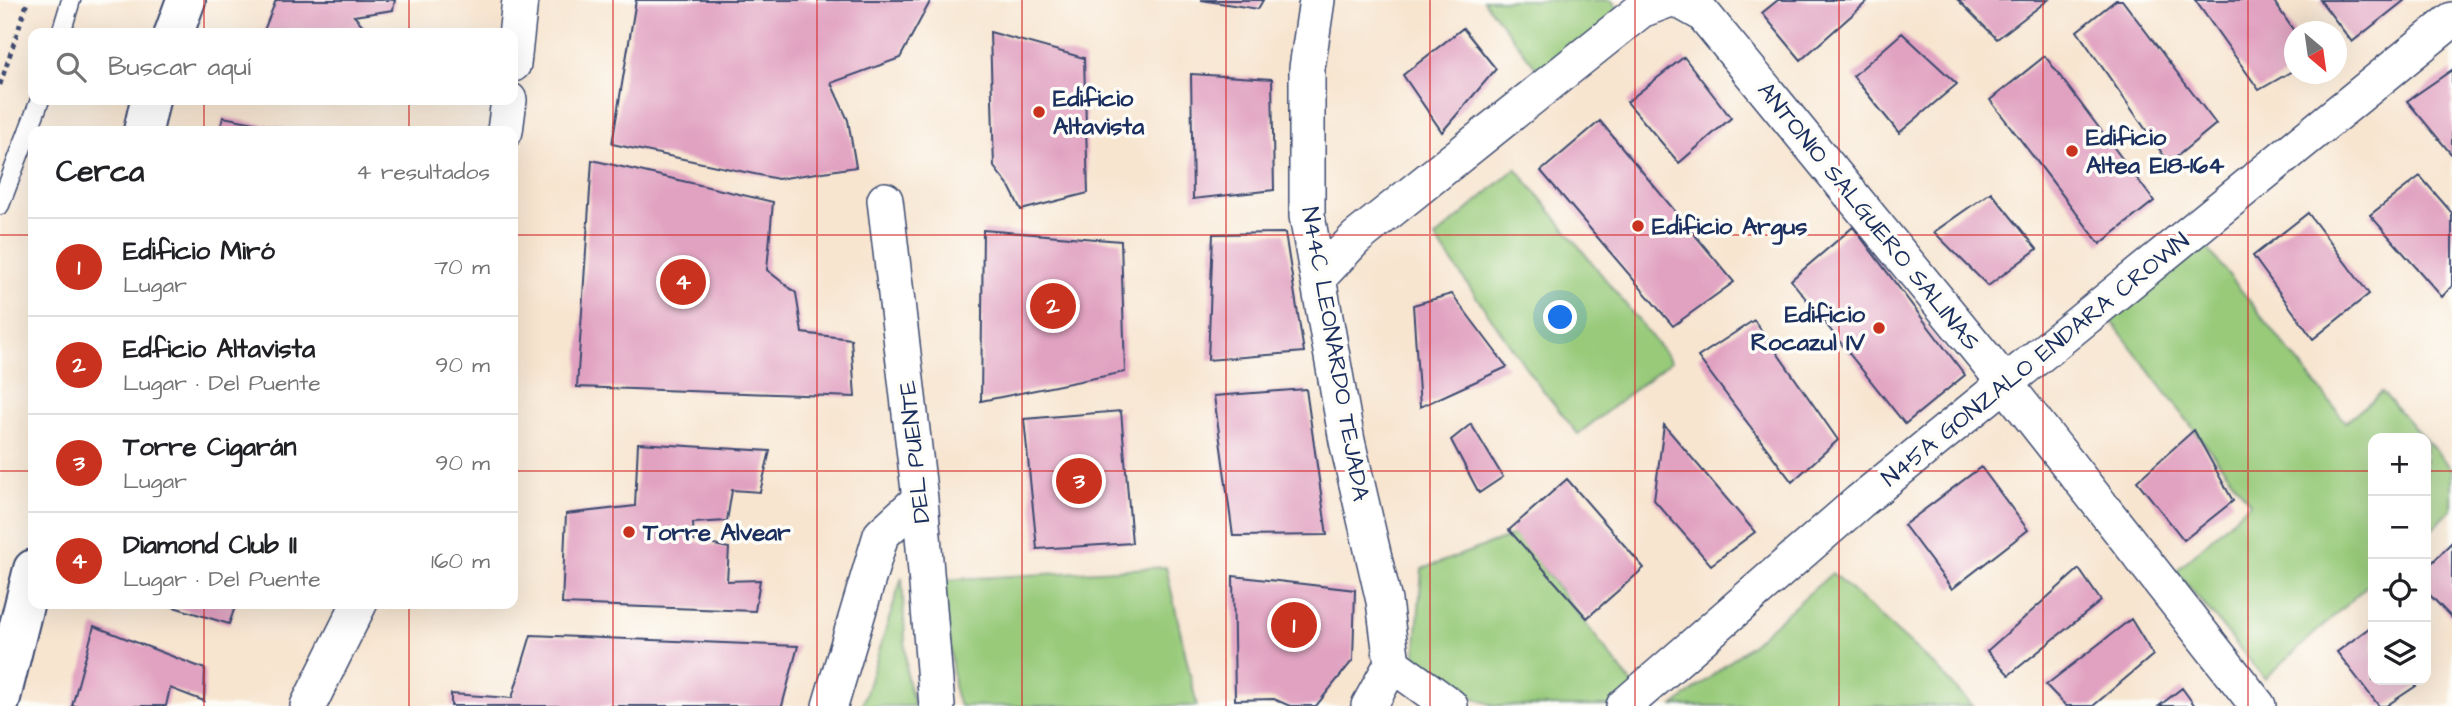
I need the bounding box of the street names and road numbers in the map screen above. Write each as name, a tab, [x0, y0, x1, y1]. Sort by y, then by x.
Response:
street label: ANTONIO SALGUERO SALINAS	[1749, 75, 1988, 358]
street label: N44C LEONARDO TEJADA	[1292, 204, 1378, 504]
street label: N45A GONZALO ENDARA CROWN	[1874, 225, 2197, 495]
street label: DEL PUENTE	[891, 379, 939, 525]

